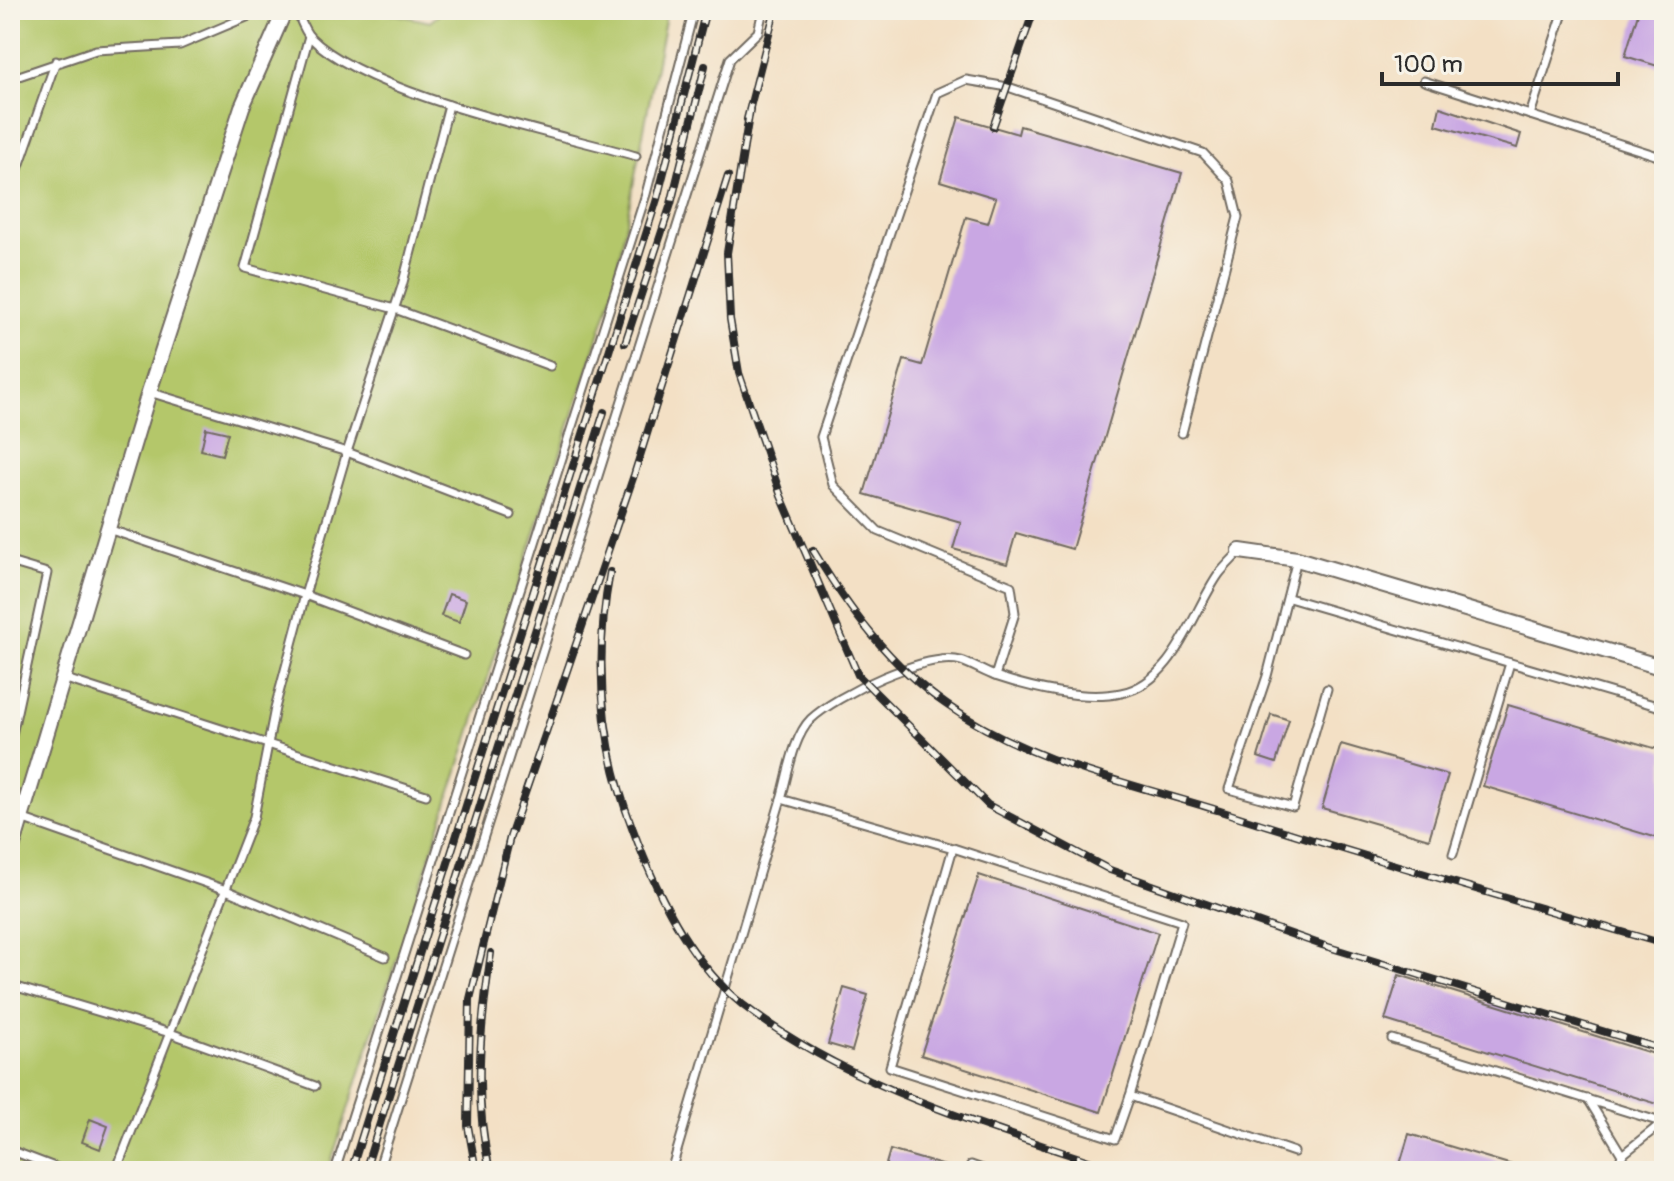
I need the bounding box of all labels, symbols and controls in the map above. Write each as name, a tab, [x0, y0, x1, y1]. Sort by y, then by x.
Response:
scale bar	[1382, 36, 1618, 86]
text: 100 m	[1394, 50, 1463, 79]

